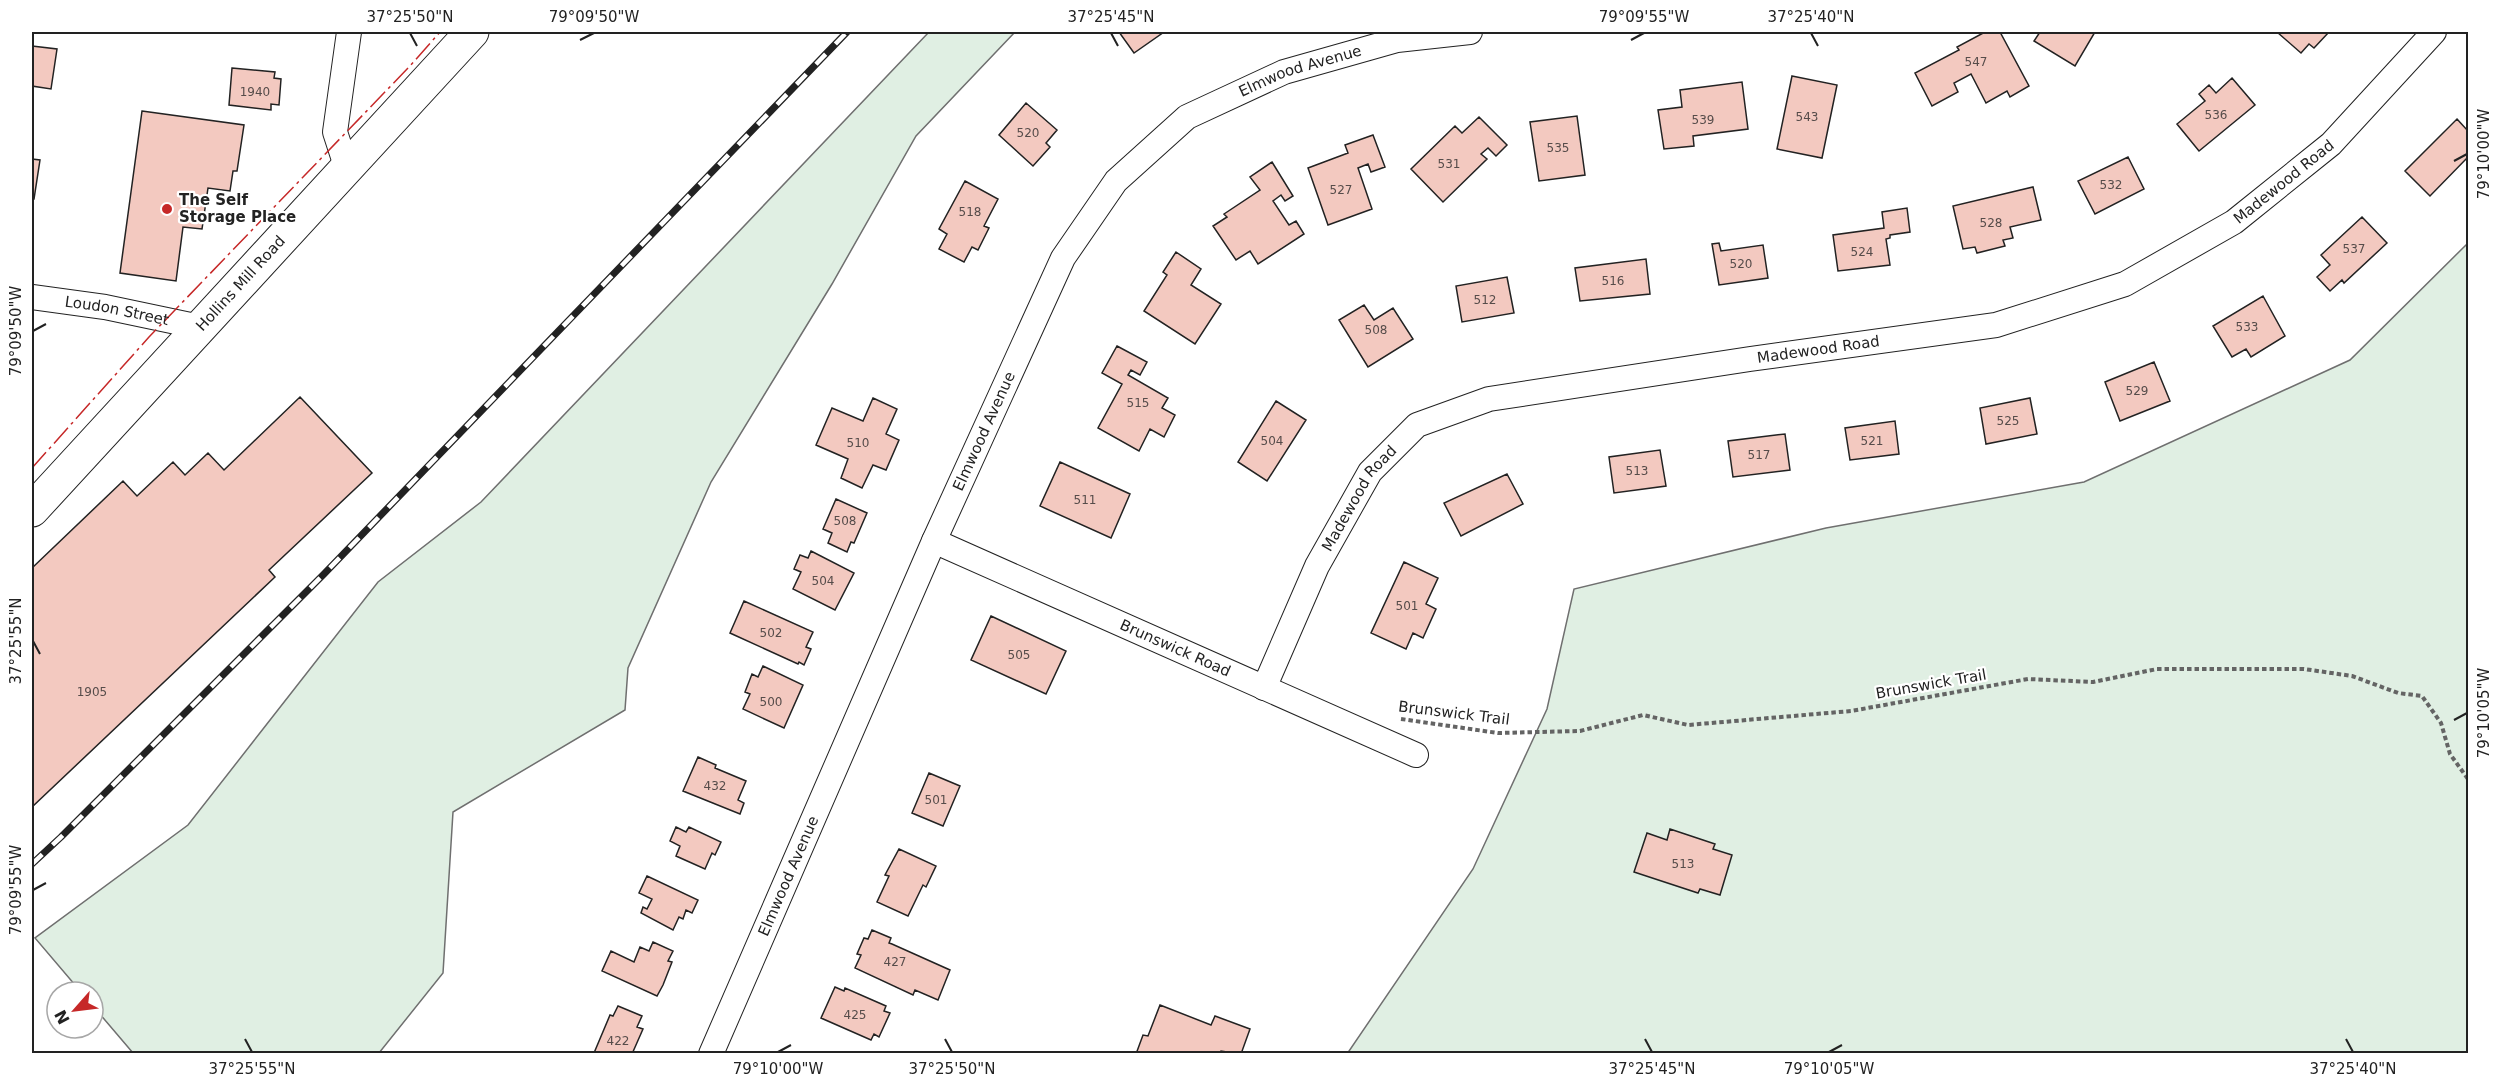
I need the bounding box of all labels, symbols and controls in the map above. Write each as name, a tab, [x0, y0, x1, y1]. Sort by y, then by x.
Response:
text: 37°25'50"N	[366, 8, 454, 26]
text: 79°09'50"W	[549, 8, 639, 26]
text: 37°25'45"N	[1067, 8, 1155, 26]
text: 79°09'55"W	[1599, 8, 1689, 26]
text: 37°25'40"N	[1767, 8, 1855, 26]
street label: Elmwood Avenue	[1236, 42, 1364, 101]
house number: 547	[1965, 55, 1987, 69]
house number: 1940	[240, 85, 270, 99]
house number: 536	[2205, 108, 2227, 122]
text: 79°10'00"W	[2475, 109, 2493, 199]
house number: 543	[1796, 110, 1818, 124]
house number: 539	[1692, 113, 1714, 127]
house number: 520	[1017, 126, 1039, 140]
street label: Madewood Road	[2230, 136, 2338, 228]
house number: 535	[1547, 141, 1569, 155]
house number: 531	[1438, 157, 1460, 171]
house number: 532	[2100, 178, 2122, 192]
house number: 527	[1330, 183, 1352, 197]
place label: The Self Storage Place	[179, 191, 296, 226]
marker: The Self Storage Place	[160, 202, 174, 216]
house number: 518	[959, 205, 981, 219]
house number: 528	[1980, 216, 2002, 230]
street label: Hollins Mill Road	[192, 232, 289, 335]
house number: 537	[2343, 242, 2365, 256]
house number: 524	[1851, 245, 1873, 259]
house number: 520	[1730, 257, 1752, 271]
house number: 516	[1602, 274, 1624, 288]
text: 79°09'50"W	[7, 286, 25, 376]
street label: Loudon Street	[64, 293, 171, 329]
house number: 512	[1474, 293, 1496, 307]
house number: 533	[2236, 320, 2258, 334]
house number: 508	[1365, 323, 1387, 337]
street label: Madewood Road	[1756, 332, 1881, 367]
street label: Elmwood Avenue	[949, 369, 1019, 494]
house number: 529	[2126, 384, 2148, 398]
house number: 515	[1127, 396, 1149, 410]
house number: 525	[1997, 414, 2019, 428]
house number: 504	[1261, 434, 1283, 448]
house number: 521	[1861, 434, 1883, 448]
house number: 510	[847, 436, 869, 450]
street label: Madewood Road	[1318, 442, 1400, 555]
house number: 517	[1748, 448, 1770, 462]
house number: 513	[1626, 464, 1648, 478]
house number: 511	[1074, 493, 1096, 507]
house number: 508	[834, 514, 856, 528]
house number: 504	[812, 574, 834, 588]
text: 37°25'55"N	[7, 597, 25, 685]
house number: 501	[1396, 599, 1418, 613]
street label: Brunswick Road	[1117, 616, 1233, 681]
house number: 502	[760, 626, 782, 640]
house number: 505	[1008, 648, 1030, 662]
street label: Brunswick Trail	[1874, 665, 1988, 703]
text: 79°10'05"W	[2475, 668, 2493, 758]
house number: 1905	[77, 685, 107, 699]
house number: 500	[760, 695, 782, 709]
street label: Brunswick Trail	[1397, 697, 1511, 729]
house number: 432	[704, 779, 726, 793]
house number: 501	[925, 793, 947, 807]
street label: Elmwood Avenue	[754, 813, 822, 939]
text: 79°09'55"W	[7, 845, 25, 935]
house number: 513	[1672, 857, 1694, 871]
house number: 427	[884, 955, 906, 969]
north arrow	[45, 980, 105, 1040]
text: N	[51, 1006, 74, 1027]
house number: 425	[844, 1008, 866, 1022]
house number: 422	[607, 1034, 629, 1048]
text: 37°25'55"N	[208, 1060, 296, 1078]
text: 79°10'00"W	[733, 1060, 823, 1078]
text: 37°25'50"N	[908, 1060, 996, 1078]
text: 37°25'45"N	[1608, 1060, 1696, 1078]
text: 79°10'05"W	[1784, 1060, 1874, 1078]
text: 37°25'40"N	[2309, 1060, 2397, 1078]

